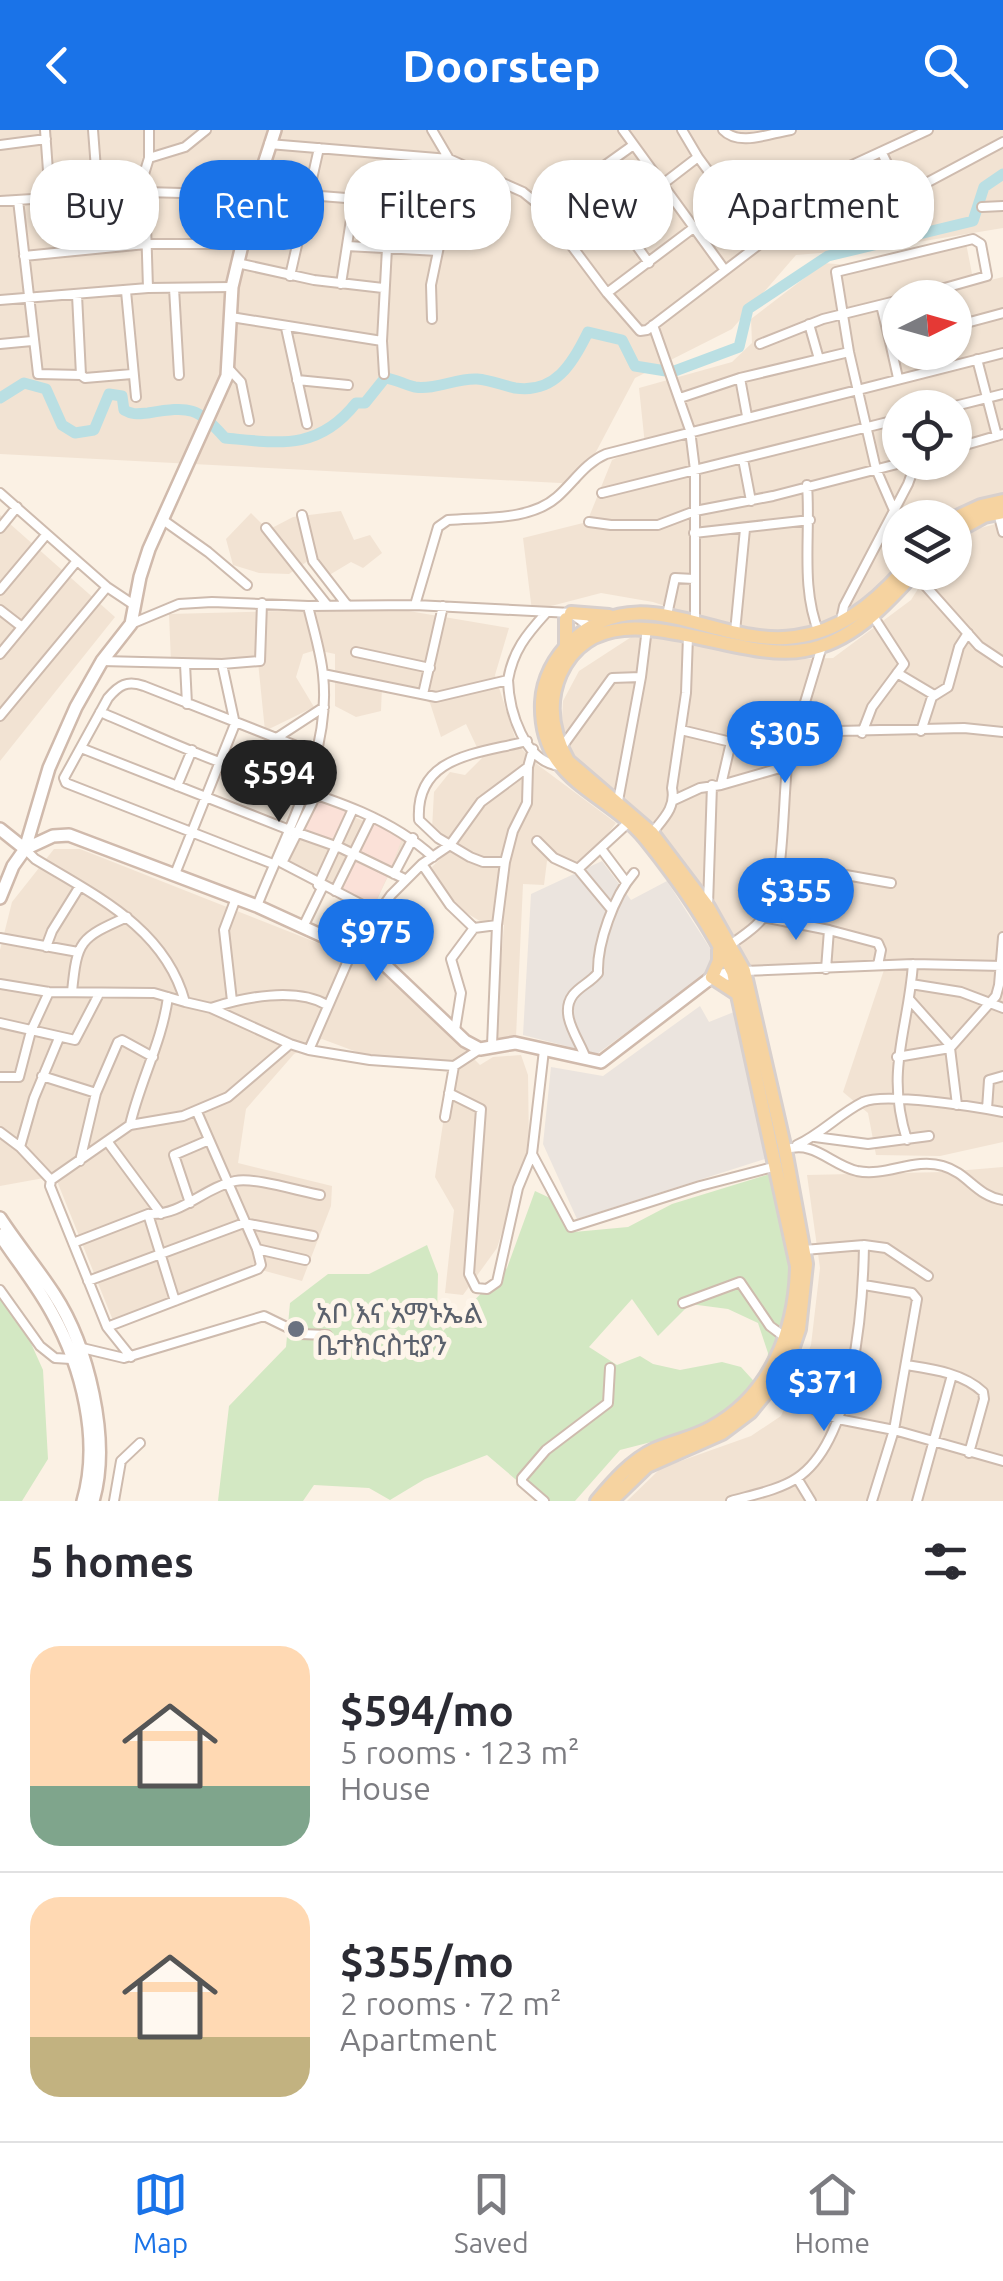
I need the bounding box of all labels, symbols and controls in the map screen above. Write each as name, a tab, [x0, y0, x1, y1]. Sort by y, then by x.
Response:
icon: back	[30, 38, 85, 93]
icon: search	[918, 38, 973, 93]
text: Doorstep	[402, 40, 601, 91]
chip: Buy	[30, 160, 159, 250]
chip: Rent	[179, 160, 324, 250]
chip: Filters	[344, 160, 511, 250]
chip: New	[531, 160, 673, 250]
chip: Apartment	[693, 160, 934, 250]
north arrow	[882, 280, 972, 370]
map controls	[882, 280, 972, 590]
button: locate	[882, 390, 972, 480]
button: layers	[882, 500, 972, 590]
pin: $305	[726, 701, 844, 786]
text: $305	[749, 715, 821, 751]
pin: $594	[220, 740, 338, 825]
text: $594	[243, 754, 315, 790]
pin: $355	[737, 858, 855, 943]
text: $355	[760, 872, 832, 908]
pin: $975	[317, 899, 435, 984]
text: $975	[340, 913, 412, 949]
place label: አቦ እና አማኑኤል ቤተክርስቲያን	[316, 1297, 483, 1360]
marker: አቦ እና አማኑኤል ቤተክርስቲያን	[285, 1318, 307, 1340]
pin: $371	[765, 1349, 883, 1434]
text: $371	[788, 1363, 860, 1399]
icon: filters	[918, 1534, 973, 1589]
text: 5 homes	[30, 1538, 194, 1585]
icon: home	[110, 1686, 230, 1806]
text: $594/mo	[340, 1687, 514, 1734]
text: 5 rooms · 123 m²	[340, 1734, 580, 1770]
text: House	[340, 1770, 431, 1806]
icon: home	[110, 1937, 230, 2057]
text: $355/mo	[340, 1938, 514, 1985]
text: 2 rooms · 72 m²	[340, 1985, 561, 2021]
text: Apartment	[340, 2021, 497, 2057]
tab: Map	[133, 2167, 188, 2258]
tab: Saved	[454, 2167, 529, 2258]
tab: Home	[794, 2167, 870, 2258]

